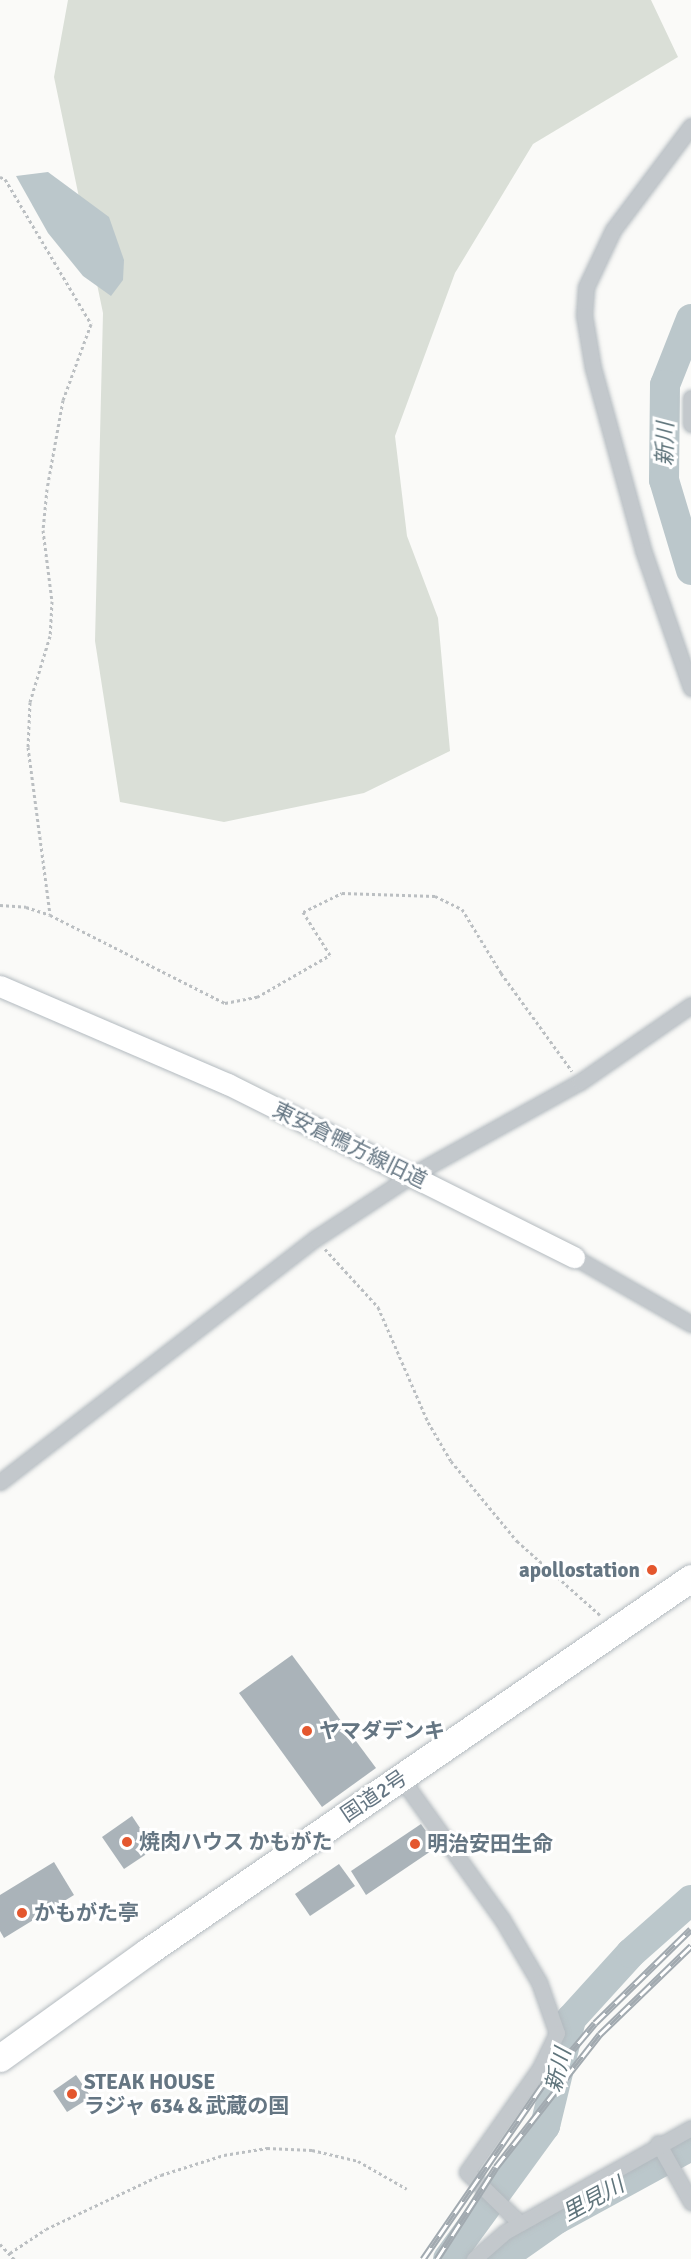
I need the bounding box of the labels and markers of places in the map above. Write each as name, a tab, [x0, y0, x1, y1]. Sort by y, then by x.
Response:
place label: apollostation	[519, 1557, 640, 1583]
marker: apollostation	[645, 1563, 659, 1577]
place label: ヤマダデンキ	[319, 1718, 445, 1744]
marker: ヤマダデンキ	[300, 1724, 314, 1738]
place label: 焼肉ハウス かもがた	[139, 1829, 333, 1855]
place label: 明治安田生命	[427, 1831, 553, 1857]
marker: 焼肉ハウス かもがた	[120, 1835, 134, 1849]
marker: 明治安田生命	[408, 1837, 422, 1851]
place label: かもがた亭	[34, 1900, 139, 1926]
marker: かもがた亭	[15, 1906, 29, 1920]
place label: STEAK HOUSE ラジャ 634＆武蔵の国	[84, 2069, 291, 2119]
marker: STEAK HOUSE ラジャ 634＆武蔵の国	[65, 2087, 79, 2101]

